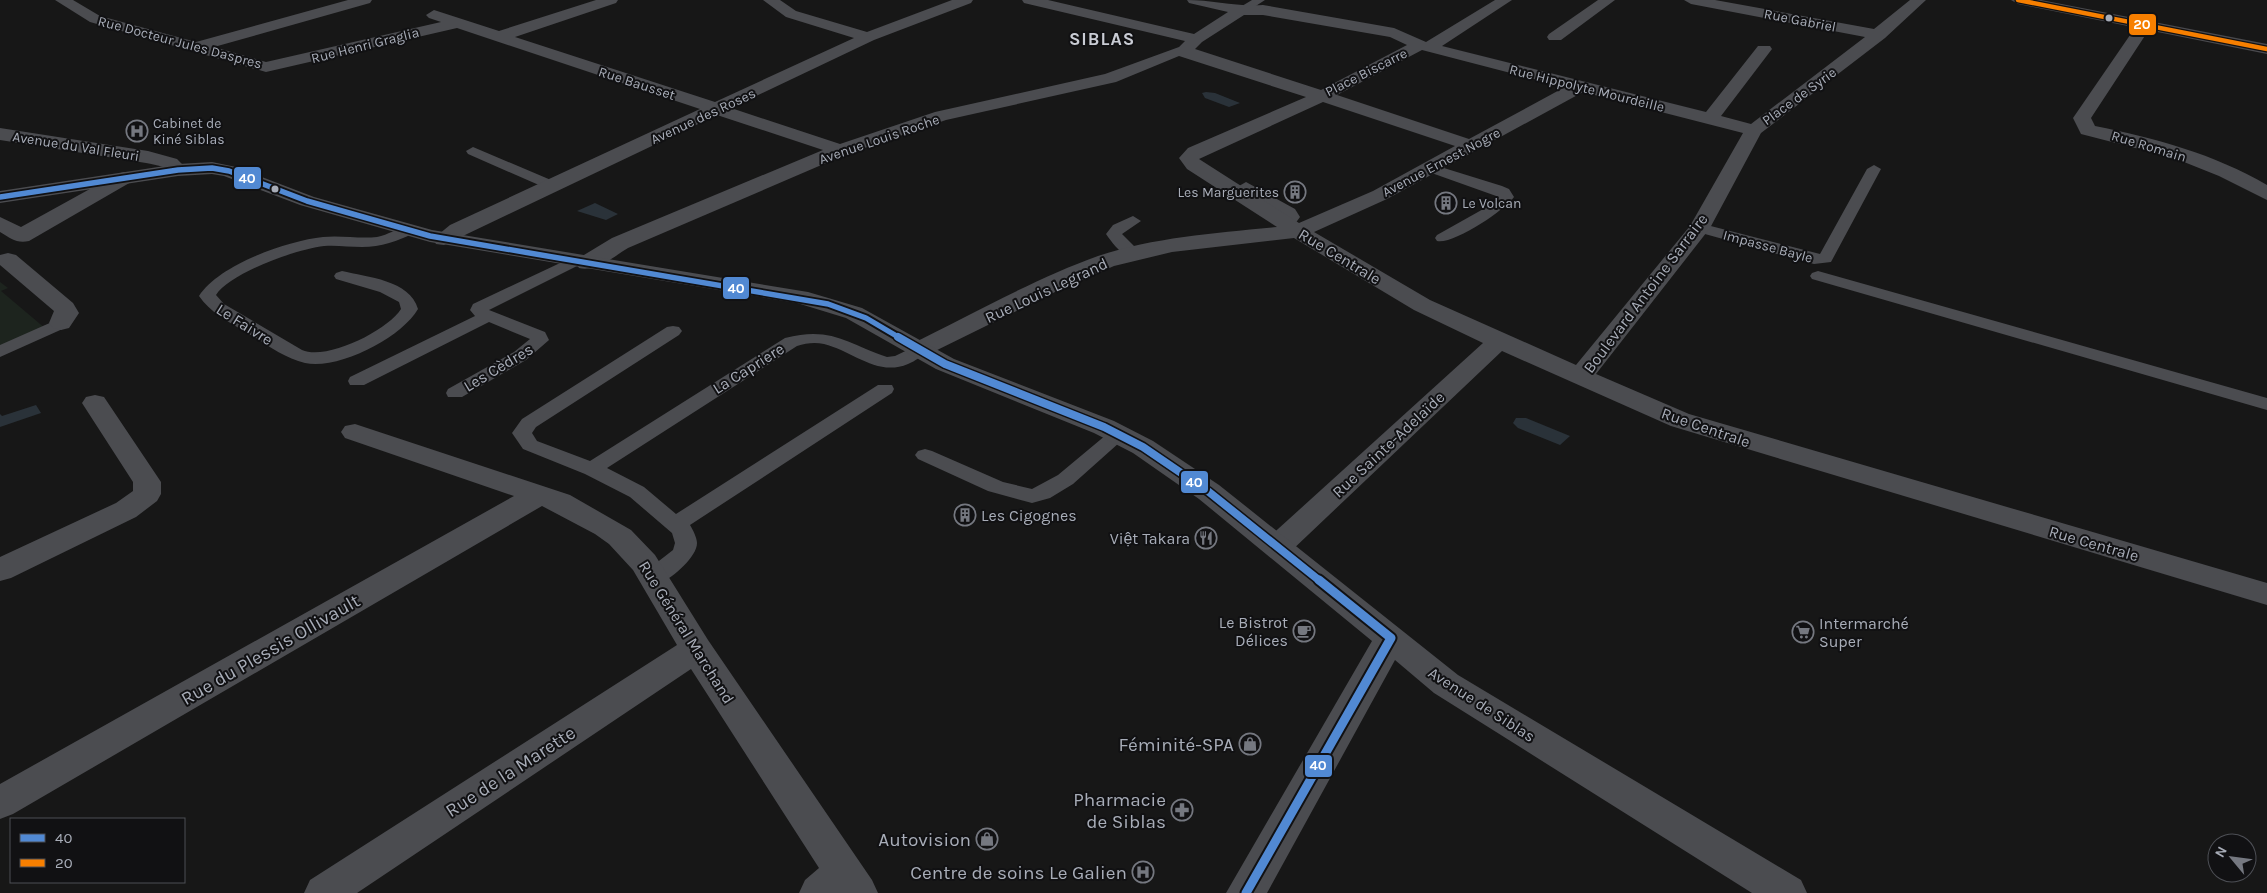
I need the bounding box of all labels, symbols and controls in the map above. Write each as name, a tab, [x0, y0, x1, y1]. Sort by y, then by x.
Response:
street label: Rue Gabriel	[1762, 5, 1837, 36]
street label: Rue Docteur Jules Daspres	[96, 12, 264, 73]
unlabelled marker	[2104, 13, 2114, 23]
line badge: 20	[2128, 13, 2157, 36]
text: 20	[2133, 16, 2151, 33]
street label: Rue Henri Graglia	[309, 24, 421, 67]
district label: SIBLAS	[1069, 28, 1135, 50]
street label: Place Biscarre	[1322, 45, 1410, 100]
street label: Rue Hippolyte Mourdeille	[1508, 61, 1666, 116]
street label: Rue Bausset	[596, 63, 677, 104]
street label: Place de Syrie	[1759, 64, 1840, 129]
street label: Avenue des Roses	[648, 85, 758, 148]
street label: Avenue Louis Roche	[817, 111, 942, 168]
place label: Cabinet de Kiné Siblas	[153, 115, 225, 148]
hospital icon: Cabinet de Kiné Siblas	[125, 119, 149, 143]
street label: Avenue Ernest Nogre	[1379, 124, 1503, 201]
street label: Rue Romain	[2109, 127, 2188, 166]
street label: Avenue du Val Fleuri	[11, 128, 140, 165]
line badge: 40	[233, 166, 262, 190]
text: 40	[238, 170, 256, 187]
building icon: Les Marguerites	[1283, 180, 1307, 204]
unlabelled marker	[270, 184, 280, 194]
place label: Les Marguerites	[1178, 184, 1279, 201]
building icon: Le Volcan	[1434, 191, 1458, 215]
place label: Le Volcan	[1462, 195, 1521, 212]
street label: Boulevard Antoine Sarraire	[1579, 210, 1712, 377]
street label: Rue Centrale	[1295, 224, 1384, 288]
street label: Impasse Bayle	[1721, 226, 1815, 267]
street label: Rue Louis Legrand	[982, 254, 1110, 327]
line badge: 40	[722, 276, 750, 300]
text: 40	[727, 280, 745, 297]
street label: Le Faivre	[213, 300, 277, 349]
street label: Les Cèdres	[460, 339, 537, 396]
street label: La Capriere	[709, 339, 788, 398]
street label: Rue Sainte-Adelaïde	[1328, 387, 1449, 501]
street label: Rue Centrale	[1659, 403, 1753, 452]
line badge: 40	[1180, 470, 1209, 494]
text: 40	[1185, 474, 1203, 491]
building icon: Les Cigognes	[953, 503, 977, 527]
place label: Les Cigognes	[981, 506, 1077, 525]
street label: Rue Centrale	[2047, 522, 2141, 565]
restaurant icon: Việt Takara	[1194, 526, 1218, 550]
place label: Việt Takara	[1110, 529, 1190, 548]
street label: Rue Général Marchand	[635, 557, 738, 707]
street label: Rue du Plessis Ollivault	[177, 590, 364, 710]
place label: Le Bistrot Délices	[1219, 613, 1288, 650]
place label: Intermarché Super	[1819, 614, 1909, 651]
cafe icon: Le Bistrot Délices	[1292, 619, 1316, 643]
supermarket icon: Intermarché Super	[1791, 620, 1815, 644]
street label: Avenue de Siblas	[1425, 663, 1539, 746]
street label: Rue de la Marette	[441, 722, 580, 822]
shop icon: Féminité-SPA	[1238, 732, 1262, 756]
place label: Féminité-SPA	[1119, 734, 1234, 756]
line badge: 40	[1304, 754, 1333, 778]
text: 40	[1309, 757, 1327, 774]
place label: Pharmacie de Siblas	[1073, 789, 1166, 833]
pharmacy icon: Pharmacie de Siblas	[1170, 798, 1194, 822]
legend	[10, 818, 185, 883]
shop icon: Autovision	[975, 827, 999, 851]
text: 40	[55, 829, 72, 847]
place label: Autovision	[878, 829, 971, 851]
north arrow	[2207, 833, 2257, 883]
text: N	[2211, 843, 2231, 860]
text: 20	[55, 854, 73, 872]
hospital icon: Centre de soins Le Galien	[1131, 860, 1155, 884]
place label: Centre de soins Le Galien	[910, 862, 1127, 884]

